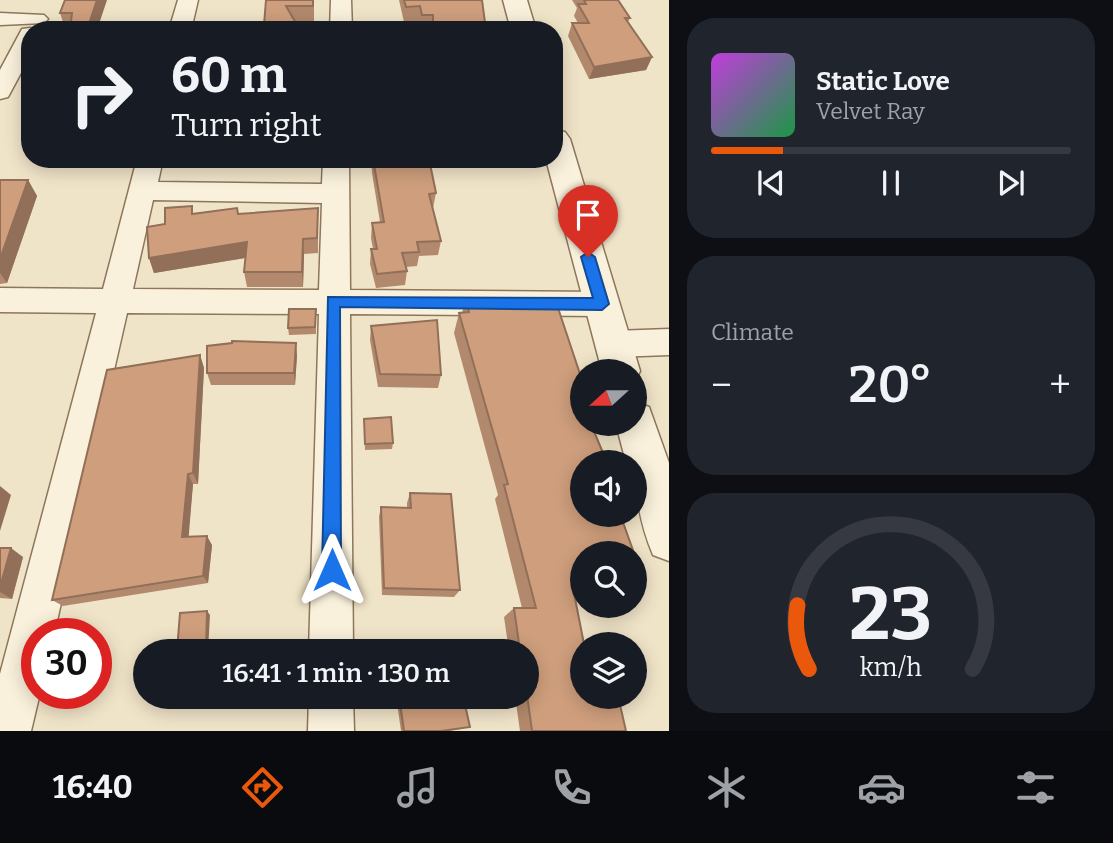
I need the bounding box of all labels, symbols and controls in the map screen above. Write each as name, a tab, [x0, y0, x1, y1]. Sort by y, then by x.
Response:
text: 60 m	[171, 46, 287, 105]
icon: right	[56, 49, 147, 140]
text: Static Love	[816, 66, 950, 97]
text: Velvet Ray	[816, 97, 925, 125]
text: Turn right	[171, 106, 322, 144]
icon: previous	[752, 164, 790, 202]
icon: pause	[872, 164, 910, 202]
icon: next	[992, 164, 1030, 202]
pin	[558, 185, 618, 257]
icon: arrive	[569, 196, 607, 234]
text: Climate	[711, 318, 794, 346]
text: 20°	[848, 353, 933, 416]
north arrow	[570, 359, 648, 436]
map controls	[570, 359, 647, 709]
text: −	[711, 362, 732, 408]
text: +	[1049, 362, 1071, 408]
button: sound	[570, 450, 647, 527]
position arrow	[295, 533, 369, 607]
button: search	[570, 541, 647, 618]
text: 23	[850, 572, 932, 659]
speed limit sign: 30	[21, 618, 112, 709]
button: layers	[570, 632, 647, 709]
text: km/h	[860, 653, 922, 683]
text: 16:41 · 1 min · 130 m	[222, 658, 450, 689]
icon: directions	[238, 763, 287, 812]
icon: music	[393, 763, 442, 812]
icon: phone	[547, 763, 596, 812]
icon: climate	[702, 763, 751, 812]
icon: car	[857, 763, 906, 812]
icon: filters	[1011, 763, 1060, 812]
text: 16:40	[53, 768, 133, 806]

